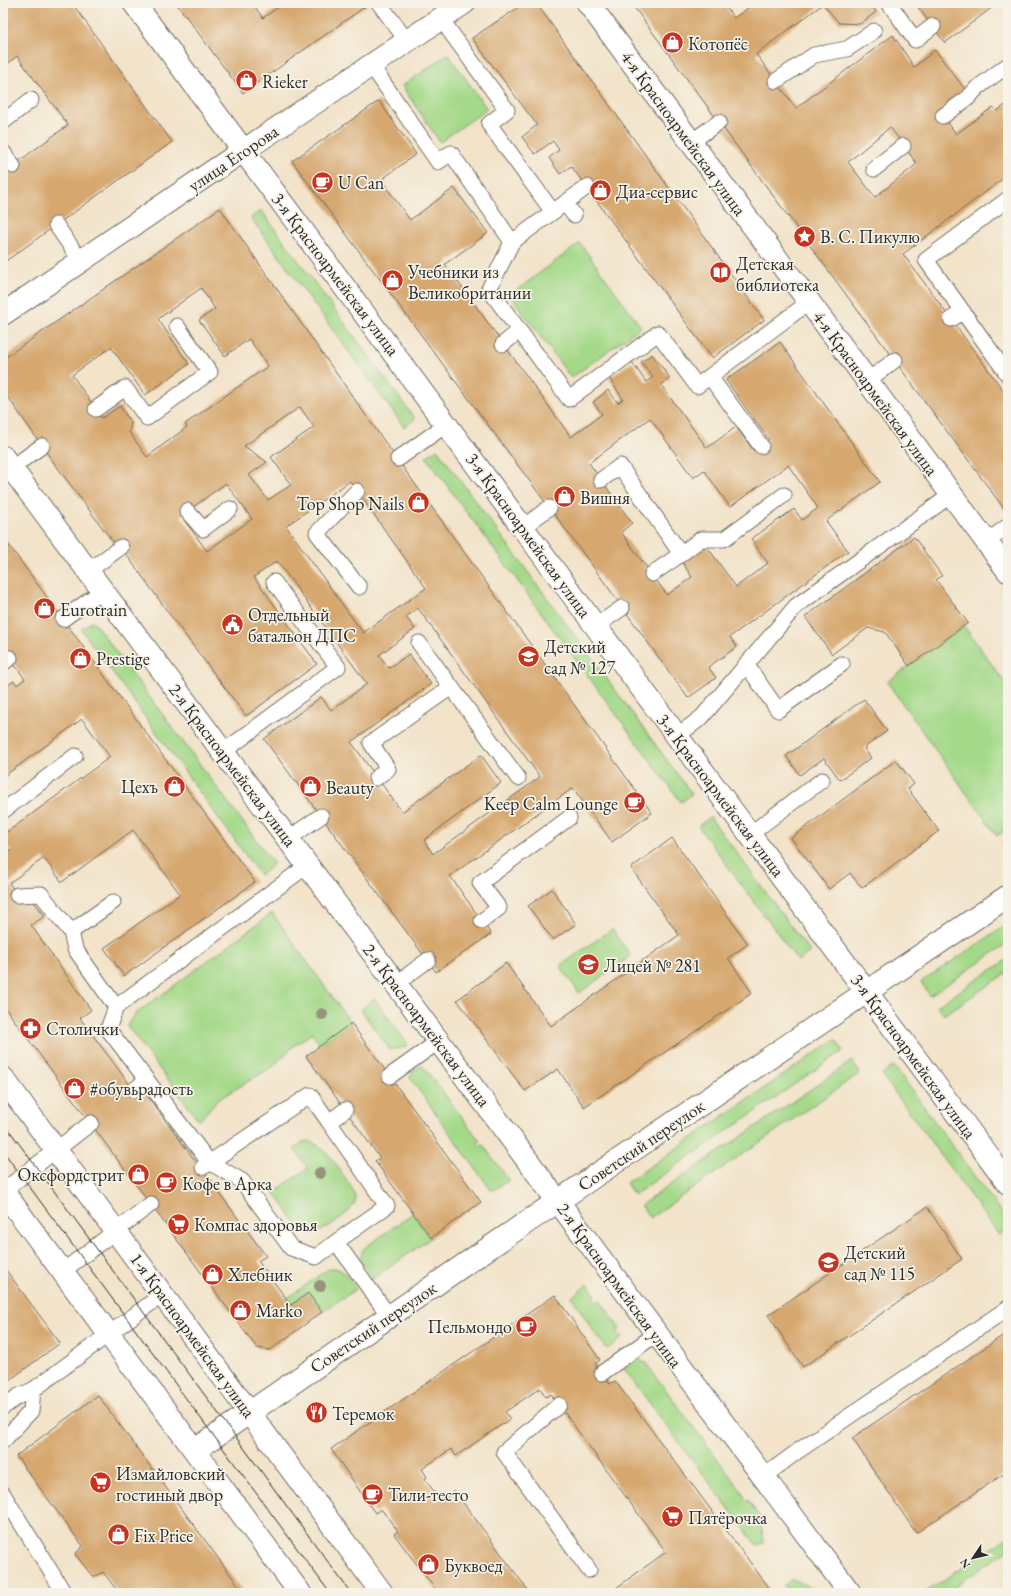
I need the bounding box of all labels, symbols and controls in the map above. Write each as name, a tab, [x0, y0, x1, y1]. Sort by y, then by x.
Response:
shop icon: Котопёс	[659, 30, 685, 56]
place label: Котопёс	[688, 32, 748, 55]
street label: 4-я Красноармейская улица	[616, 46, 752, 221]
shop icon: Rieker	[233, 68, 259, 94]
place label: Rieker	[262, 70, 308, 93]
street label: улица Егорова	[183, 119, 283, 197]
cafe icon: U Can	[309, 169, 335, 195]
place label: U Can	[338, 171, 385, 194]
shop icon: Диа-сервис	[587, 178, 613, 204]
place label: Диа-сервис	[616, 180, 698, 203]
street label: 3-я Красноармейская улица	[267, 188, 405, 361]
place icon: В. С. Пикулю	[791, 223, 817, 249]
place label: В. С. Пикулю	[820, 225, 920, 248]
place label: Детская библиотека	[736, 252, 820, 296]
place label: Учебники из Великобритании	[407, 260, 532, 304]
library icon: Детская библиотека	[707, 260, 733, 286]
shop icon: Учебники из Великобритании	[380, 268, 406, 294]
street label: 4-я Красноармейская улица	[808, 306, 944, 481]
street label: 3-я Красноармейская улица	[461, 448, 597, 623]
shop icon: Вишня	[552, 484, 578, 510]
place label: Вишня	[580, 486, 630, 509]
shop icon: Top Shop Nails	[406, 490, 432, 516]
place label: Top Shop Nails	[297, 492, 404, 515]
shop icon: Eurotrain	[32, 596, 58, 622]
place label: Eurotrain	[60, 598, 128, 621]
place label: Отдельный батальон ДПС	[248, 603, 356, 647]
public building icon: Отдельный батальон ДПС	[219, 611, 245, 637]
place label: Детский сад № 127	[544, 635, 616, 679]
school or university icon: Детский сад № 127	[516, 643, 542, 669]
shop icon: Prestige	[68, 645, 94, 671]
place label: Prestige	[96, 647, 150, 670]
street label: 2-я Красноармейская улица	[164, 679, 302, 852]
street label: 3-я Красноармейская улица	[652, 709, 790, 882]
shop icon: Цехъ	[161, 773, 187, 799]
shop icon: Beauty	[297, 774, 323, 800]
place label: Цехъ	[121, 775, 158, 798]
place label: Beauty	[326, 776, 374, 799]
cafe icon: Keep Calm Lounge	[621, 790, 647, 816]
place label: Keep Calm Lounge	[484, 792, 618, 815]
street label: 2-я Красноармейская улица	[358, 939, 496, 1112]
school or university icon: Лицей № 281	[576, 952, 602, 978]
place label: Лицей № 281	[604, 954, 701, 977]
street label: 3-я Красноармейская улица	[846, 969, 982, 1144]
pharmacy icon: Столички	[17, 1015, 43, 1041]
place label: Столички	[46, 1017, 119, 1040]
shop icon: #обувьрадость	[62, 1075, 88, 1101]
place label: #обувьрадость	[90, 1077, 193, 1100]
street label: Советский переулок	[573, 1094, 709, 1196]
shop icon: Оксфордстрит	[126, 1161, 152, 1187]
place label: Оксфордстрит	[18, 1163, 125, 1186]
cafe icon: Кофе в Арка	[153, 1170, 179, 1196]
place label: Кофе в Арка	[182, 1172, 273, 1195]
street label: 2-я Красноармейская улица	[552, 1198, 688, 1373]
supermarket icon: Компас здоровья	[165, 1211, 191, 1237]
place label: Компас здоровья	[194, 1213, 318, 1236]
place label: Детский сад № 115	[844, 1241, 915, 1285]
street label: 1-я Красноармейская улица	[125, 1248, 261, 1423]
school or university icon: Детский сад № 115	[816, 1249, 842, 1275]
shop icon: Хлебник	[200, 1261, 226, 1287]
place label: Хлебник	[227, 1263, 293, 1286]
street label: Советский переулок	[305, 1276, 441, 1378]
shop icon: Marko	[228, 1297, 254, 1323]
place label: Marko	[256, 1299, 302, 1322]
cafe icon: Пельмондо	[514, 1313, 540, 1339]
place label: Пельмондо	[428, 1315, 512, 1338]
restaurant icon: Теремок	[304, 1400, 330, 1426]
place label: Теремок	[332, 1402, 395, 1425]
place label: Измайловский гостиный двор	[116, 1462, 226, 1506]
supermarket icon: Измайловский гостиный двор	[87, 1470, 113, 1496]
cafe icon: Тили-тесто	[360, 1481, 386, 1507]
place label: Тили-тесто	[388, 1483, 469, 1506]
supermarket icon: Пятёрочка	[660, 1504, 686, 1530]
place label: Пятёрочка	[688, 1506, 768, 1529]
shop icon: Fix Price	[106, 1522, 132, 1548]
place label: Fix Price	[134, 1524, 193, 1547]
north arrow	[953, 1538, 993, 1578]
shop icon: Буквоед	[415, 1552, 441, 1578]
place label: Буквоед	[444, 1554, 503, 1577]
text: N	[956, 1556, 973, 1571]

